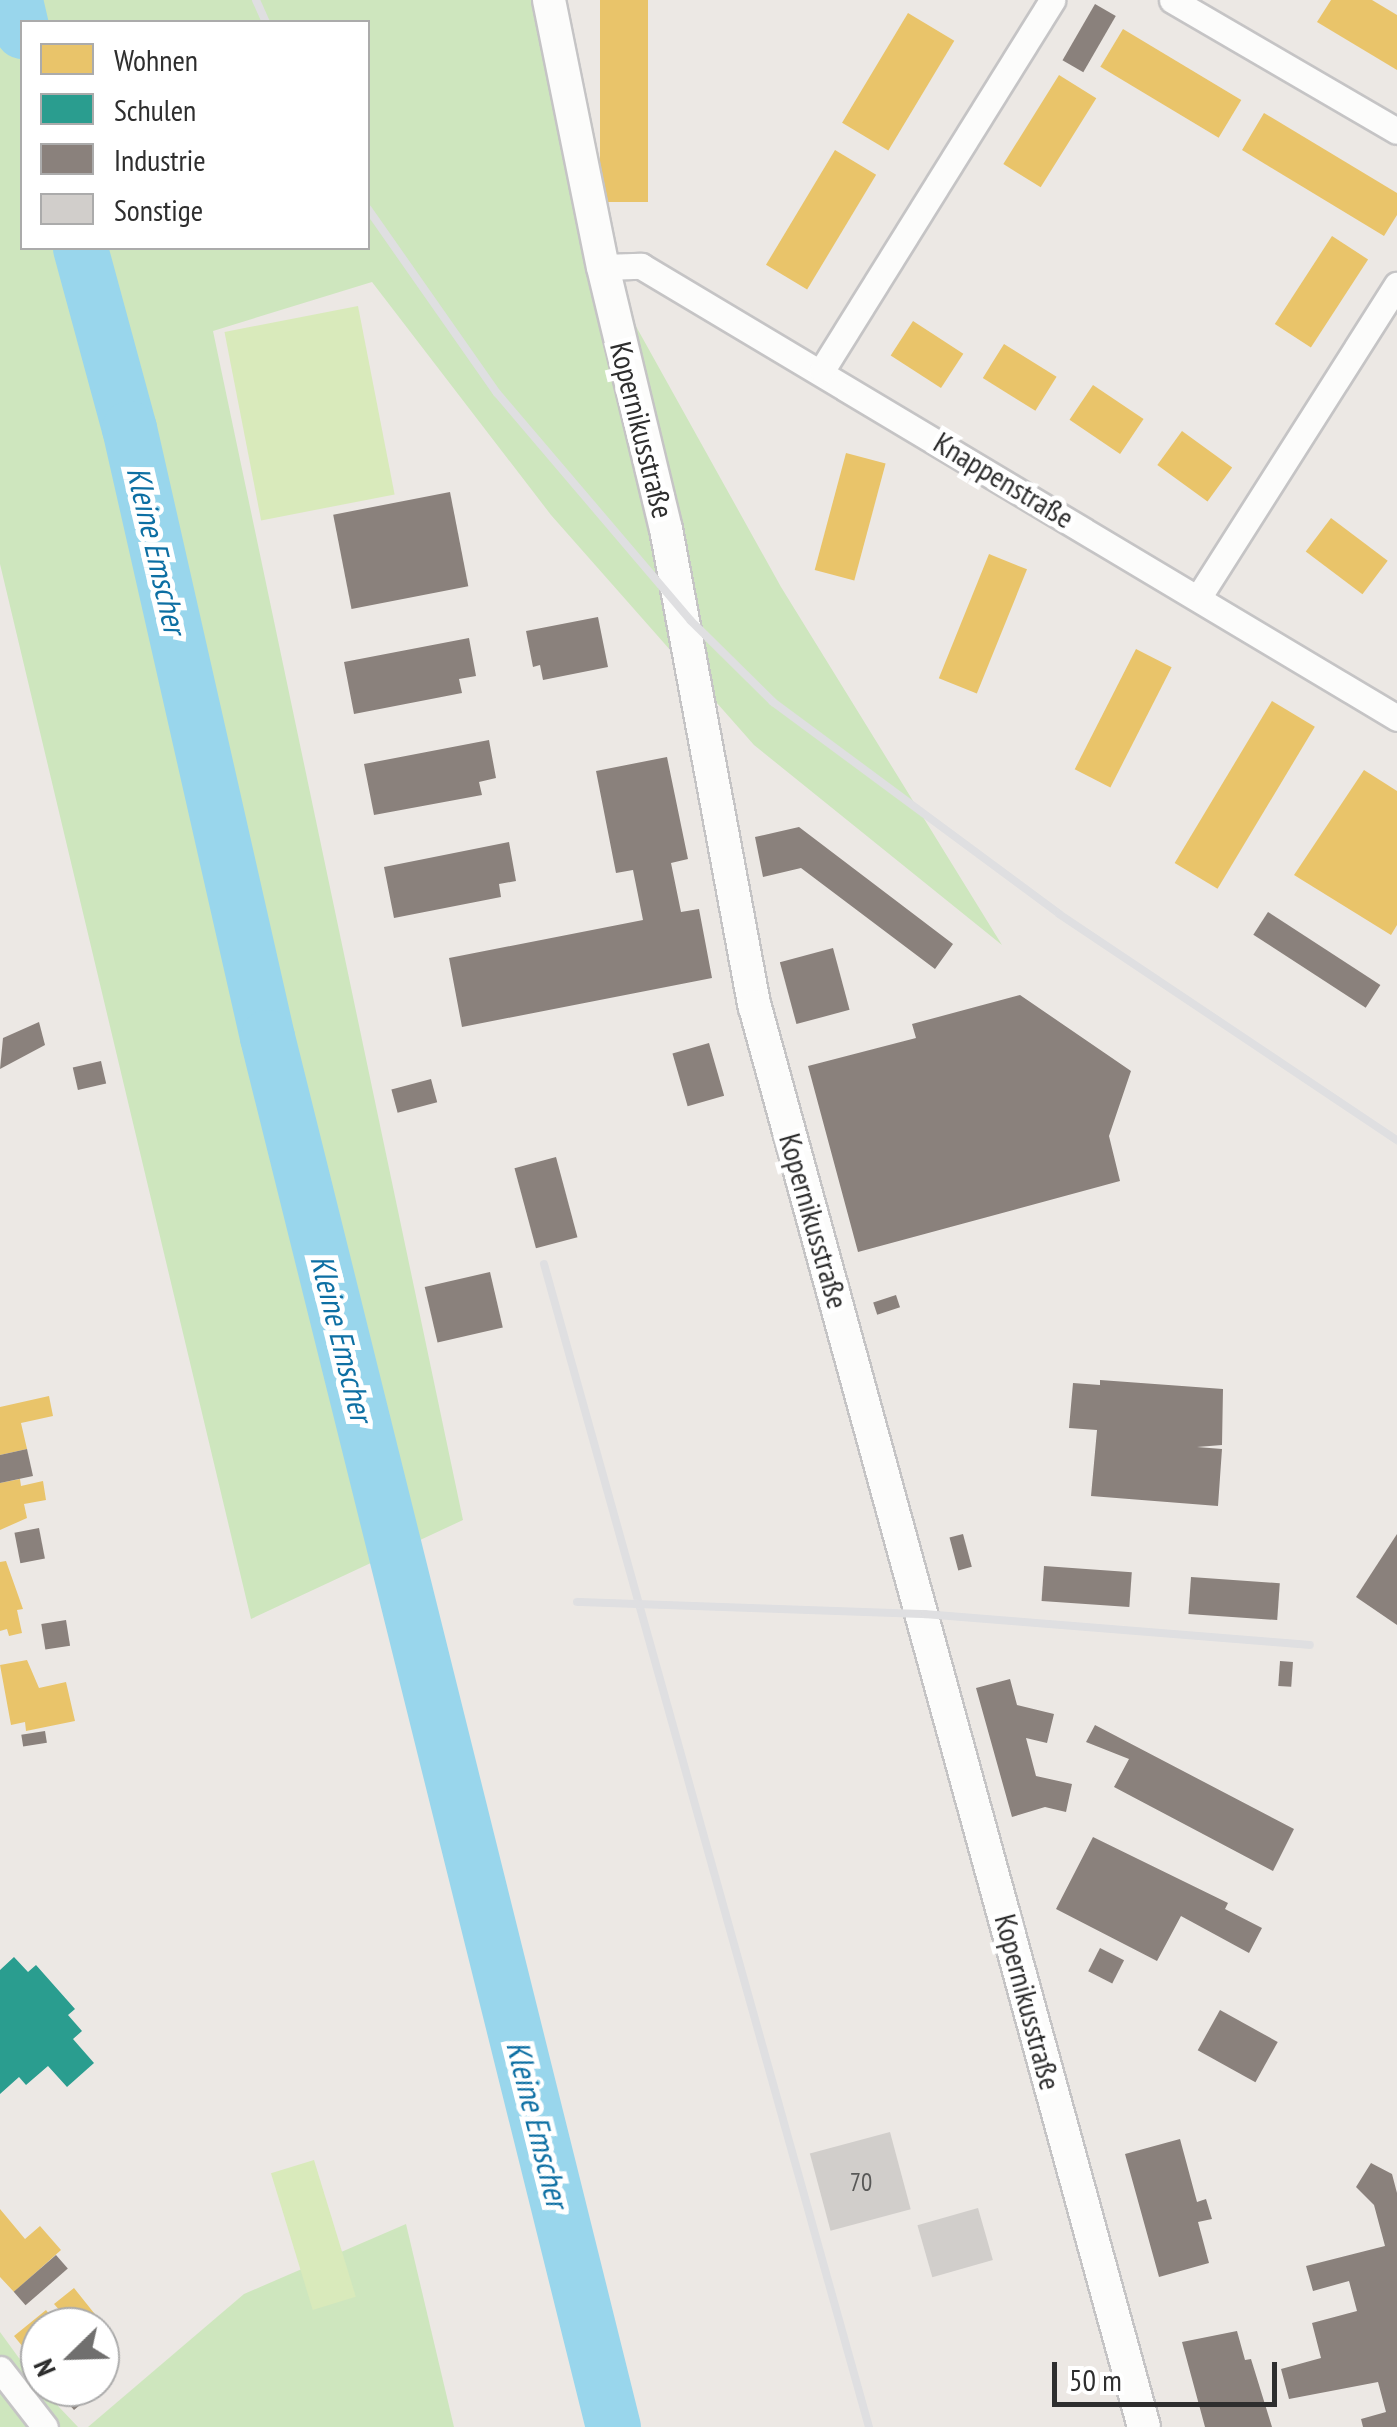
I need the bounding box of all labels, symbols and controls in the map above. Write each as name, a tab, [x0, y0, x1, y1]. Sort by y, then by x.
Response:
legend	[20, 20, 370, 250]
text: Wohnen	[114, 40, 198, 79]
text: Schulen	[114, 90, 196, 129]
text: Industrie	[114, 140, 206, 179]
text: Sonstige	[114, 190, 203, 229]
street label: Kopernikusstraße	[603, 338, 681, 522]
street label: Knappenstraße	[928, 424, 1080, 536]
water label: Kleine Emscher	[119, 463, 195, 637]
street label: Kopernikusstraße	[772, 1129, 856, 1313]
water label: Kleine Emscher	[303, 1251, 381, 1425]
street label: Kopernikusstraße	[987, 1910, 1069, 2094]
water label: Kleine Emscher	[499, 2037, 577, 2211]
house number: 70	[850, 2167, 872, 2197]
north arrow	[20, 2307, 120, 2407]
scale bar	[1057, 2342, 1282, 2404]
text: N	[24, 2354, 64, 2382]
text: 50 m	[1069, 2360, 1122, 2399]

